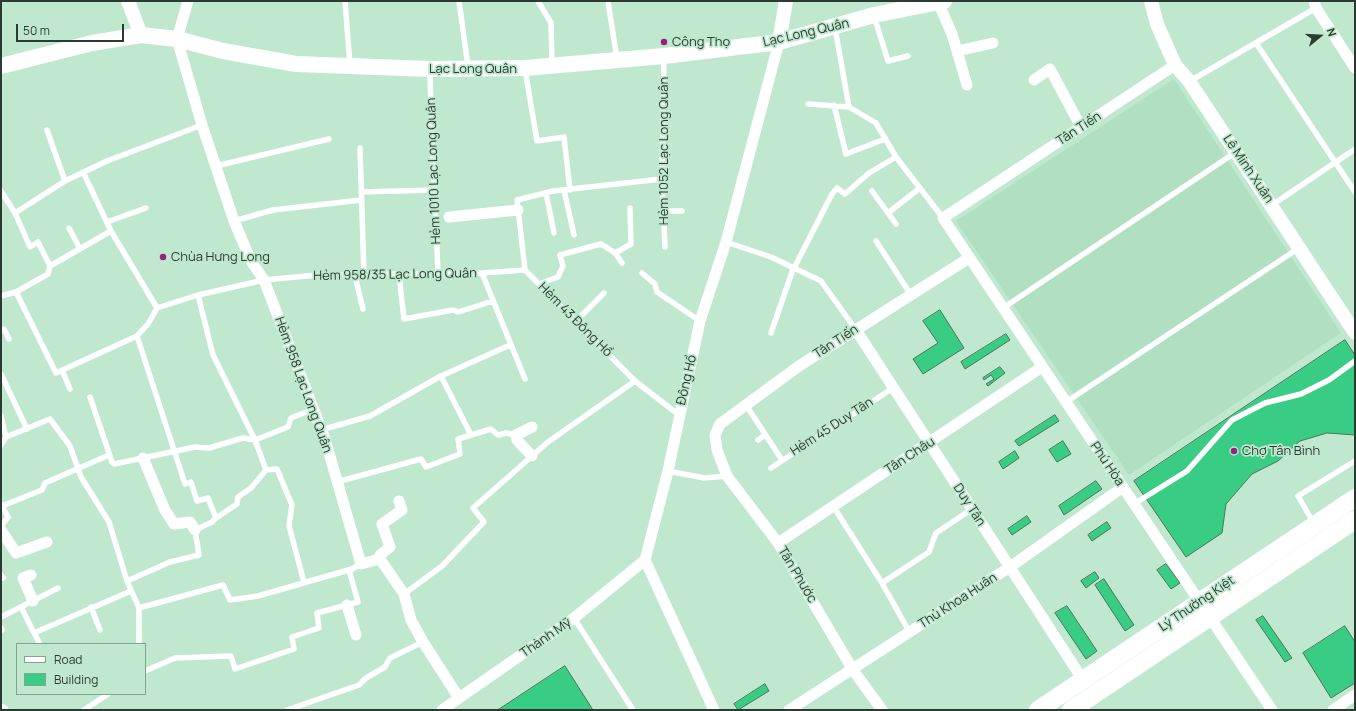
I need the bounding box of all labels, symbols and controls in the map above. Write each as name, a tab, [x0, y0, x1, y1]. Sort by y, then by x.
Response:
street label: Lạc Long Quân	[761, 15, 851, 51]
scale bar	[18, 16, 126, 42]
north arrow	[1300, 16, 1340, 56]
text: 50 m	[23, 22, 50, 39]
text: N	[1324, 26, 1340, 38]
place label: Công Thọ	[672, 34, 730, 50]
marker: Công Thọ	[659, 37, 669, 47]
street label: Lạc Long Quân	[429, 61, 517, 77]
street label: Hẻm 1052 Lạc Long Quân	[656, 77, 672, 225]
street label: Hẻm 1010 Lạc Long Quân	[424, 97, 444, 245]
street label: Tân Tiến	[1054, 109, 1104, 149]
street label: Lê Minh Xuân	[1219, 132, 1277, 206]
place label: Chùa Hưng Long	[171, 249, 270, 265]
marker: Chùa Hưng Long	[158, 252, 168, 262]
street label: Hẻm 958/35 Lạc Long Quân	[313, 266, 477, 284]
street label: Hẻm 43 Đông Hồ	[535, 280, 615, 360]
street label: Hẻm 958 Lạc Long Quân	[271, 315, 335, 455]
street label: Tân Tiến	[811, 322, 861, 362]
street label: Đông Hồ	[674, 353, 700, 407]
street label: Hẻm 45 Duy Tân	[788, 394, 876, 460]
street label: Tân Châu	[882, 434, 938, 478]
street label: Phú Hòa	[1087, 439, 1127, 489]
place label: Chợ Tân Bình	[1242, 443, 1320, 459]
marker: Chợ Tân Bình	[1229, 446, 1239, 456]
street label: Duy Tân	[949, 481, 989, 529]
street label: Tân Phước	[774, 544, 820, 606]
street label: Thủ Khoa Huân	[916, 570, 1000, 632]
street label: Lý Thường Kiệt	[1156, 573, 1238, 635]
street label: Thành Mỹ	[518, 615, 574, 661]
legend	[16, 643, 146, 695]
text: Road	[54, 651, 82, 668]
text: Building	[54, 671, 98, 688]

